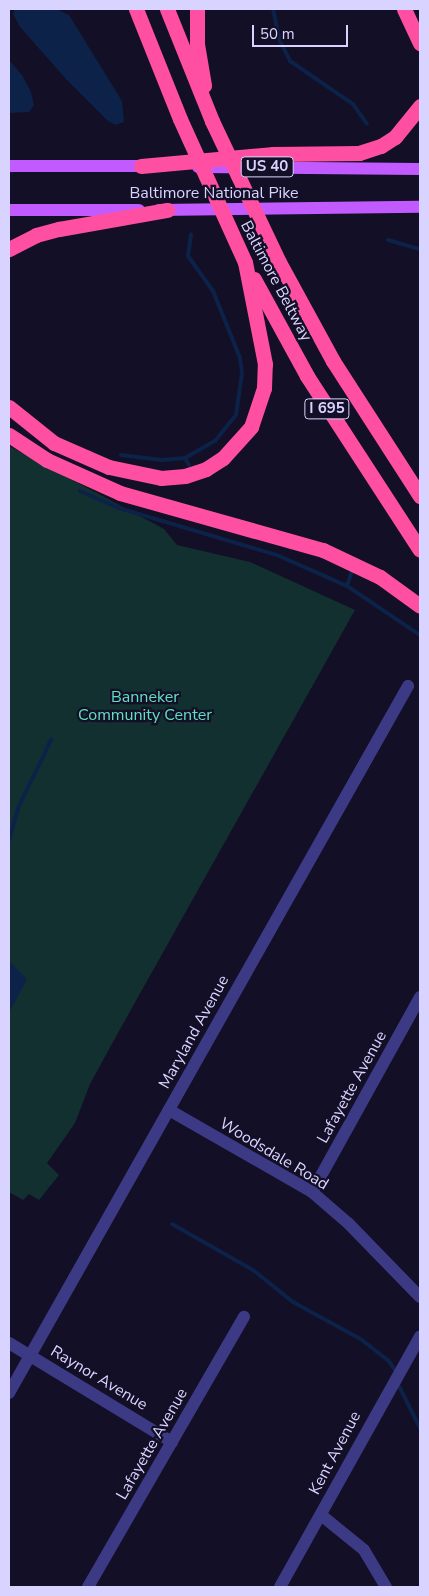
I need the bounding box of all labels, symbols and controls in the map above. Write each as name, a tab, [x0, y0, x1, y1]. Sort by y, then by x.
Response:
scale bar	[254, 15, 350, 47]
text: 50 m	[260, 24, 295, 44]
road number: US 40	[240, 154, 294, 180]
street label: Baltimore National Pike	[129, 183, 299, 203]
street label: Baltimore Beltway	[236, 218, 316, 344]
road number: I 695	[303, 396, 351, 422]
park label: Banneker Community Center	[78, 687, 212, 725]
street label: Maryland Avenue	[155, 972, 233, 1092]
street label: Lafayette Avenue	[313, 1028, 391, 1146]
street label: Woodsdale Road	[216, 1114, 332, 1194]
street label: Raynor Avenue	[47, 1342, 151, 1414]
street label: Lafayette Avenue	[112, 1385, 192, 1503]
street label: Kent Avenue	[305, 1408, 365, 1498]

